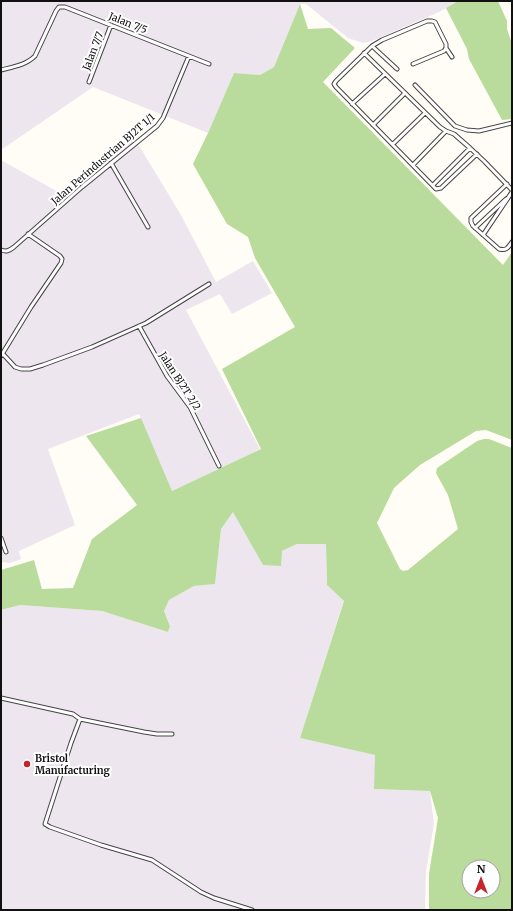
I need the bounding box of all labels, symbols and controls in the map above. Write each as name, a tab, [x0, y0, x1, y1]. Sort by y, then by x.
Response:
street label: Jalan 7/5	[106, 9, 149, 37]
street label: Jalan 7/7	[79, 30, 106, 73]
street label: Jalan Perindustrian BJ2T 1/1	[48, 110, 158, 208]
street label: Jalan BJ2T 2/2	[156, 349, 204, 413]
place label: Bristol Manufacturing	[35, 752, 111, 777]
marker: Bristol Manufacturing	[22, 759, 32, 769]
north arrow	[461, 859, 501, 899]
text: N	[477, 862, 486, 876]

